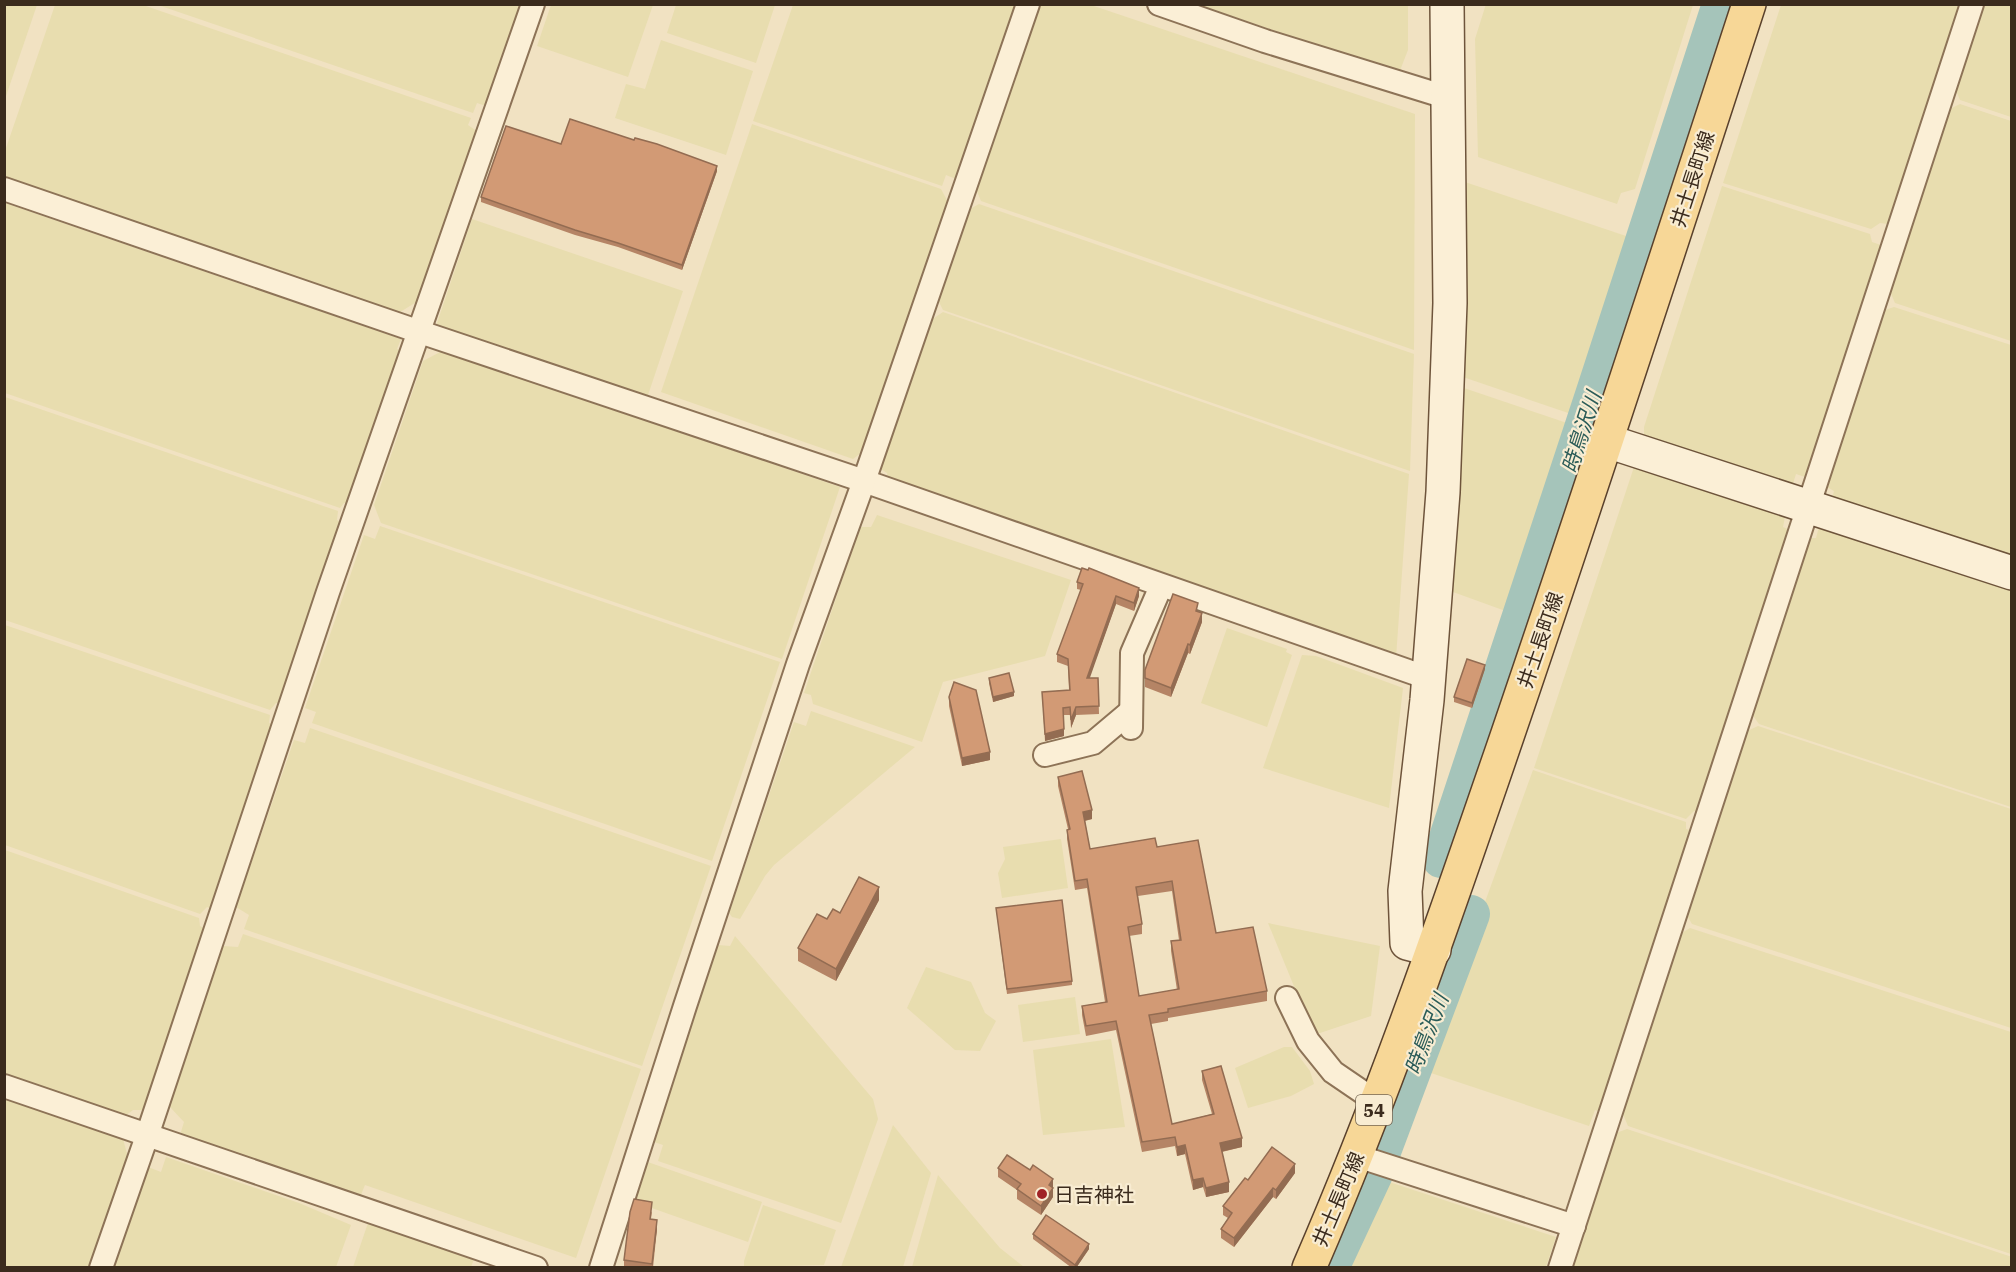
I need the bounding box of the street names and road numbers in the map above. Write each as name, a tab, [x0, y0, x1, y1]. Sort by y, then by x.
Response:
street label: 井土長町線	[1664, 127, 1720, 231]
street label: 井土長町線	[1511, 588, 1569, 692]
road number: 54	[1356, 1095, 1392, 1125]
street label: 井土長町線	[1306, 1148, 1370, 1250]

